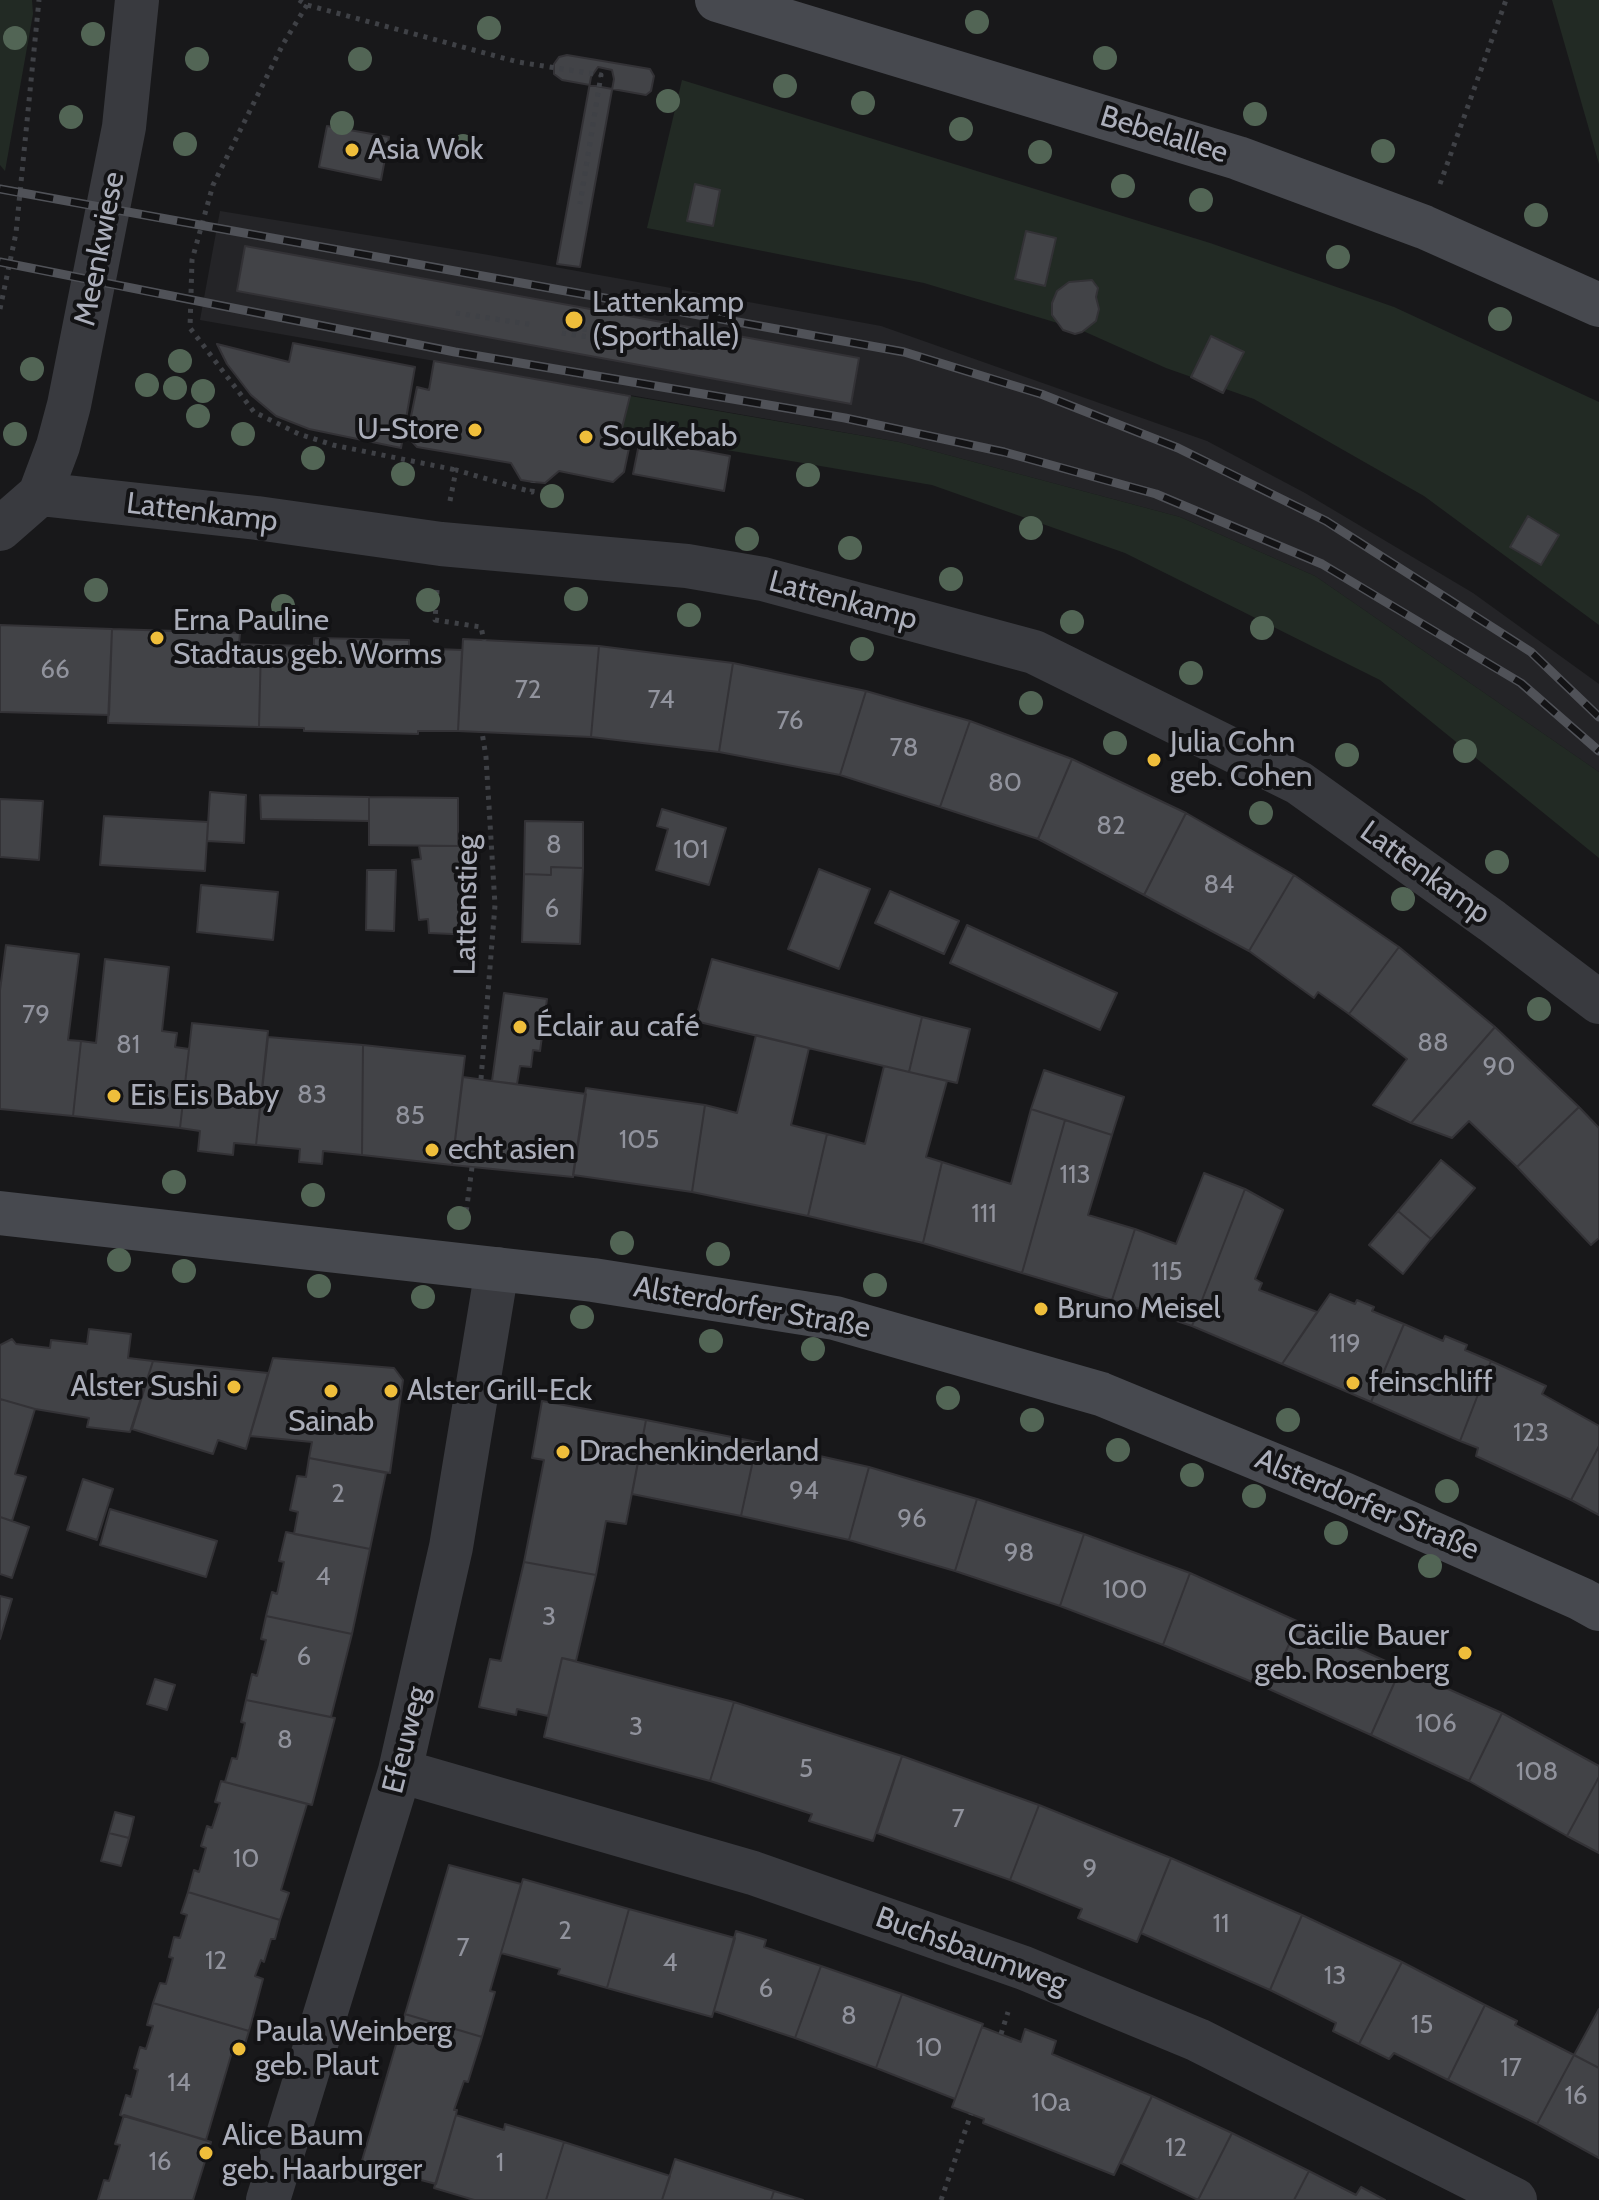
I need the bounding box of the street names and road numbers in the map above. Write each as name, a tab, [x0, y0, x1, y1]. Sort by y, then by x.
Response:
street label: Bebelallee	[1096, 99, 1232, 171]
street label: Meenkwiese	[67, 169, 133, 329]
street label: Lattenkamp	[124, 486, 280, 540]
street label: Lattenkamp	[765, 564, 921, 638]
street label: Lattenkamp	[1353, 814, 1497, 932]
street label: Lattenstieg	[448, 834, 486, 976]
street label: Alsterdorfer Straße	[631, 1269, 873, 1347]
street label: Alsterdorfer Straße	[1250, 1442, 1484, 1568]
street label: Efeuweg	[375, 1683, 437, 1797]
street label: Buchsbaumweg	[871, 1900, 1071, 2002]

